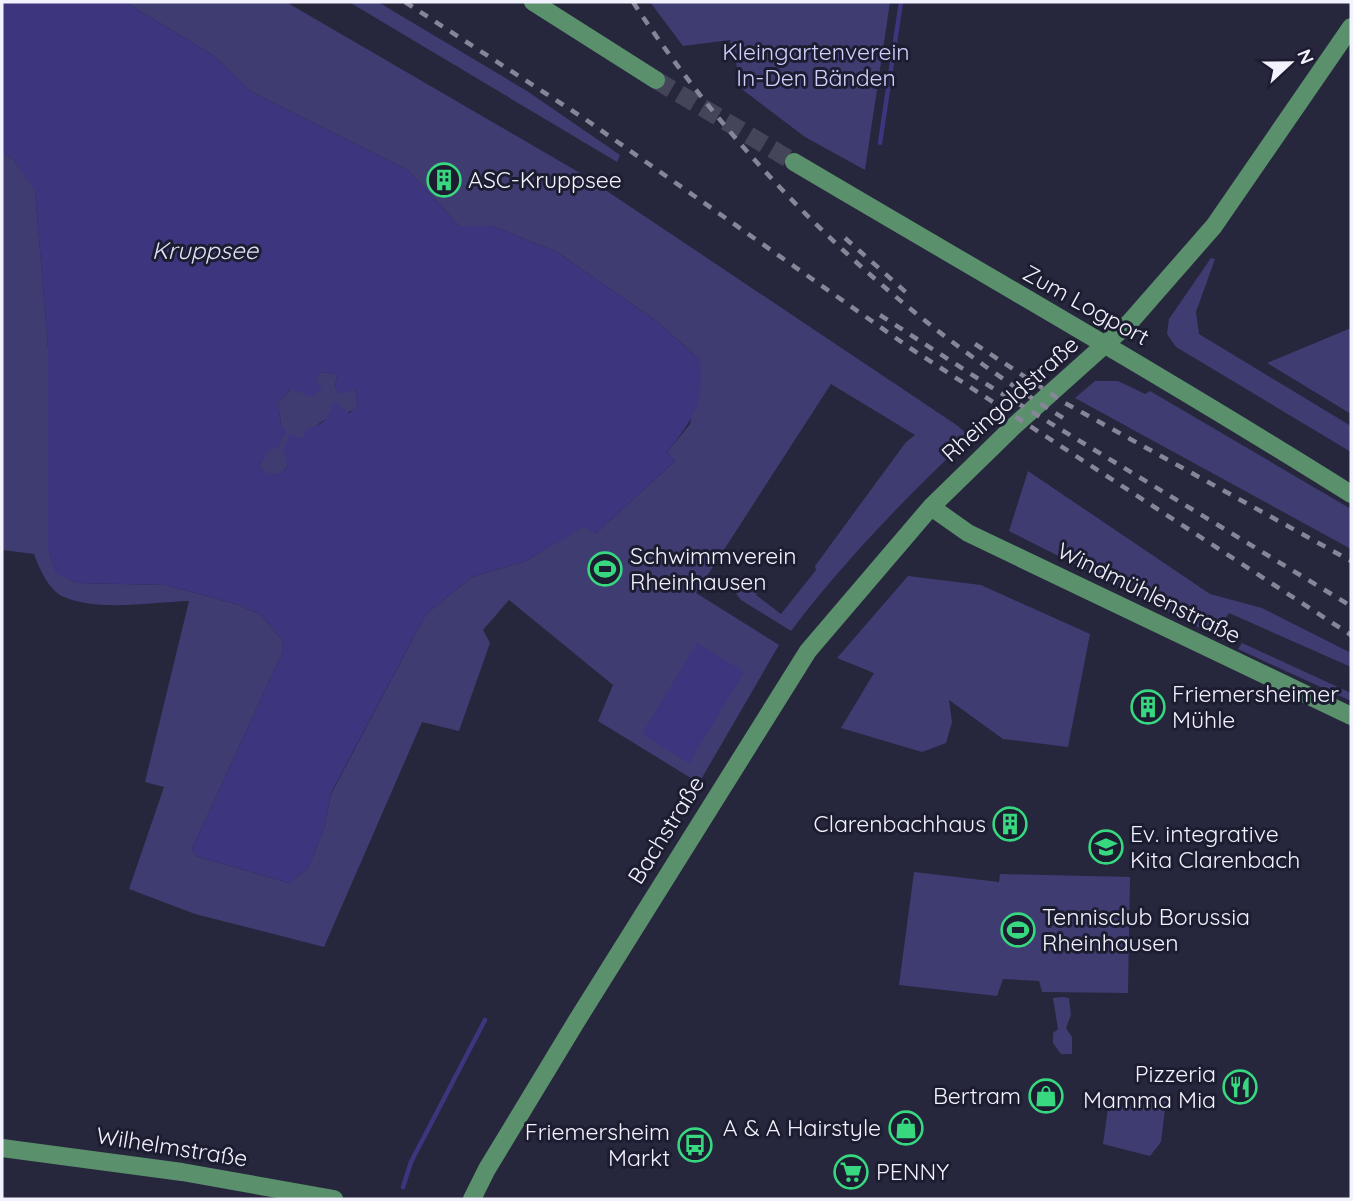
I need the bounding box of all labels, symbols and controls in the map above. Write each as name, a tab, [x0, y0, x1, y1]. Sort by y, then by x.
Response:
north arrow	[1255, 28, 1325, 98]
park label: Kleingartenverein In-Den Bänden	[722, 37, 910, 92]
text: N	[1292, 46, 1320, 68]
building icon: ASC-Kruppsee	[425, 161, 463, 199]
place label: ASC-Kruppsee	[468, 165, 622, 194]
water label: Kruppsee	[152, 235, 260, 265]
street label: Zum Logport	[1018, 258, 1155, 351]
street label: Rheingoldstraße	[935, 329, 1084, 468]
street label: Windmühlenstraße	[1053, 535, 1246, 650]
place label: Schwimmverein Rheinhausen	[630, 541, 797, 596]
sports icon: Schwimmverein Rheinhausen	[586, 550, 624, 588]
place label: Friemersheimer Mühle	[1172, 679, 1339, 734]
building icon: Friemersheimer Mühle	[1129, 688, 1167, 726]
street label: Bachstraße	[621, 770, 710, 889]
building icon: Clarenbachhaus	[991, 805, 1029, 843]
place label: Clarenbachhaus	[814, 809, 986, 838]
place label: Ev. integrative Kita Clarenbach	[1130, 819, 1300, 874]
school or university icon: Ev. integrative Kita Clarenbach	[1087, 828, 1125, 866]
place label: Tennisclub Borussia Rheinhausen	[1042, 902, 1250, 957]
sports icon: Tennisclub Borussia Rheinhausen	[999, 911, 1037, 949]
place label: Pizzeria Mamma Mia	[1083, 1059, 1216, 1114]
restaurant icon: Pizzeria Mamma Mia	[1221, 1068, 1259, 1106]
shop icon: Bertram	[1027, 1077, 1065, 1115]
place label: Bertram	[933, 1081, 1021, 1110]
shop icon: A & A Hairstyle	[887, 1109, 925, 1147]
place label: A & A Hairstyle	[723, 1113, 881, 1142]
place label: Friemersheim Markt	[525, 1117, 670, 1172]
street label: Wilhelmstraße	[94, 1120, 250, 1173]
bus stop icon: Friemersheim Markt	[676, 1126, 714, 1164]
supermarket icon: PENNY	[832, 1153, 870, 1191]
place label: PENNY	[876, 1157, 949, 1186]

